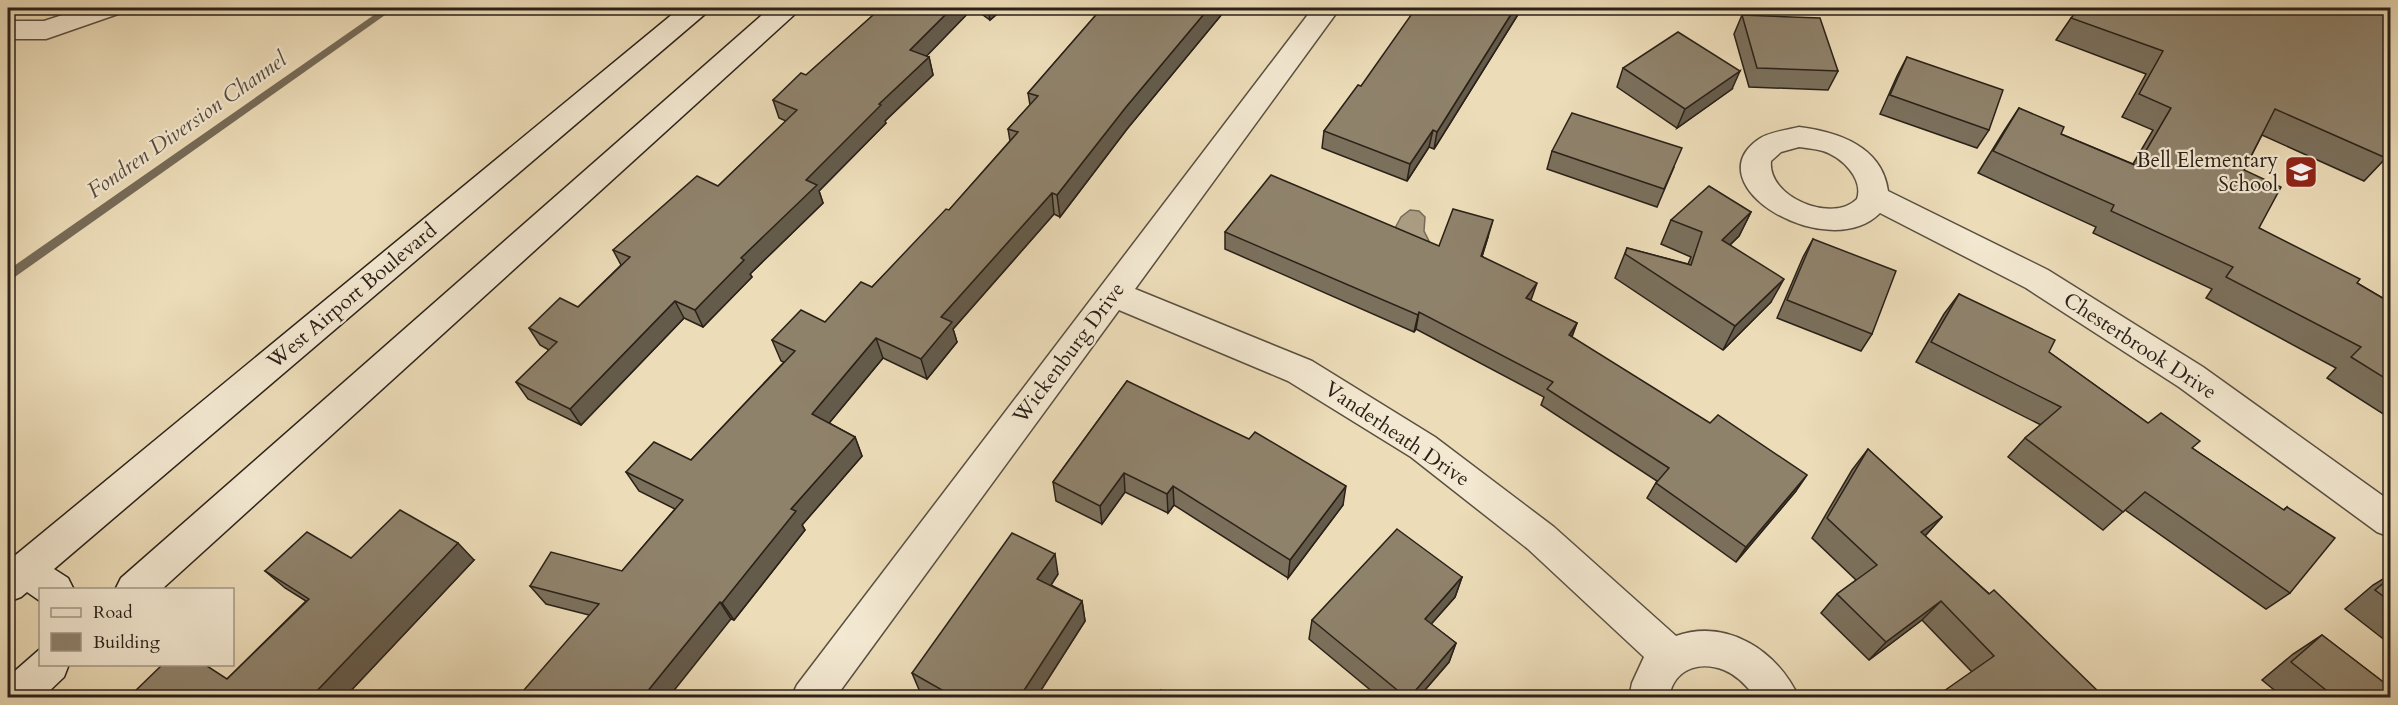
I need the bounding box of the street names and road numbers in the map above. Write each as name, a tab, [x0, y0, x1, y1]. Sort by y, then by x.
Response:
street label: West Airport Boulevard	[260, 216, 443, 376]
street label: Wickenburg Drive	[1006, 276, 1132, 430]
street label: Chesterbrook Drive	[2058, 286, 2222, 406]
street label: Vanderheath Drive	[1319, 375, 1475, 493]

